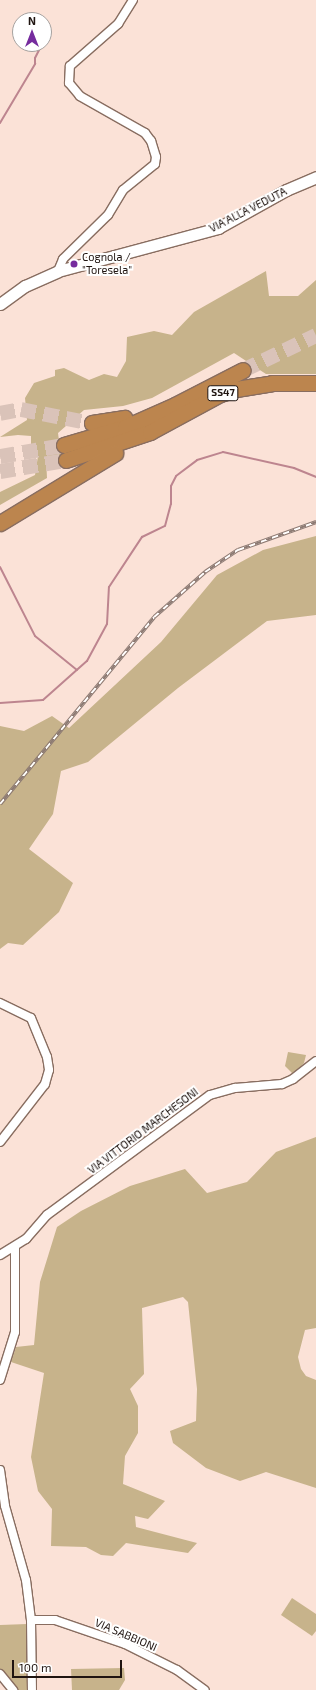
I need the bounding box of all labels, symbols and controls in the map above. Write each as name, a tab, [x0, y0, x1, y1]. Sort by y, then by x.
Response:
north arrow	[12, 12, 52, 52]
text: N	[28, 14, 36, 27]
street label: VIA ALLA VEDUTA	[207, 185, 289, 235]
place label: Cognola / "Toresela"	[82, 251, 132, 277]
marker: Cognola / "Toresela"	[69, 259, 79, 269]
road number: SS47	[207, 385, 239, 401]
street label: VIA VITTORIO MARCHESONI	[85, 1085, 201, 1177]
street label: VIA SABBIONI	[93, 1616, 159, 1654]
scale bar	[14, 1652, 124, 1678]
text: 100 m	[19, 1660, 51, 1674]

